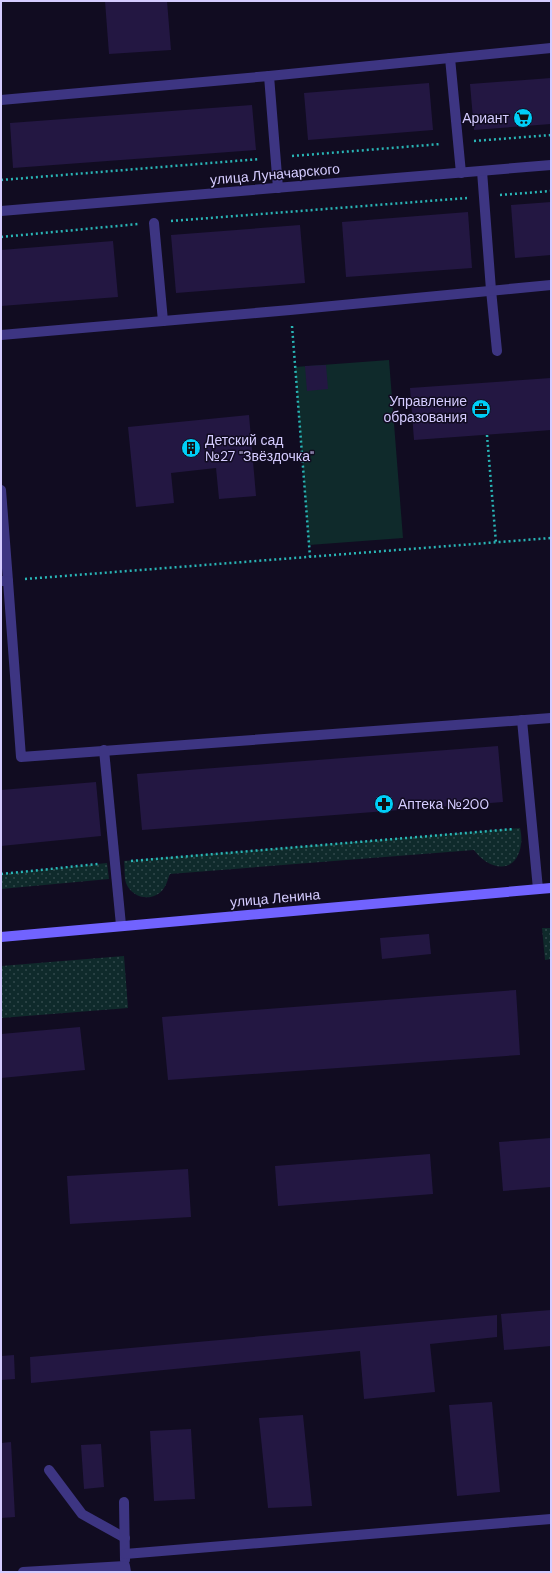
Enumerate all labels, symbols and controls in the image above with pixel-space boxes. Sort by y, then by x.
supermarket icon: Ариант [512,107,534,129]
place label: Ариант [462,109,510,127]
street label: улица Луначарского [209,159,341,189]
place label: Управление образования [384,392,467,426]
office icon: Управление образования [470,398,492,420]
place label: Детский сад №27 "Звёздочка" [205,431,314,465]
building icon: Детский сад №27 "Звёздочка" [180,437,202,459]
pharmacy icon: Аптека №200 [373,793,395,815]
place label: Аптека №200 [398,795,489,813]
street label: улица Ленина [229,885,321,911]

